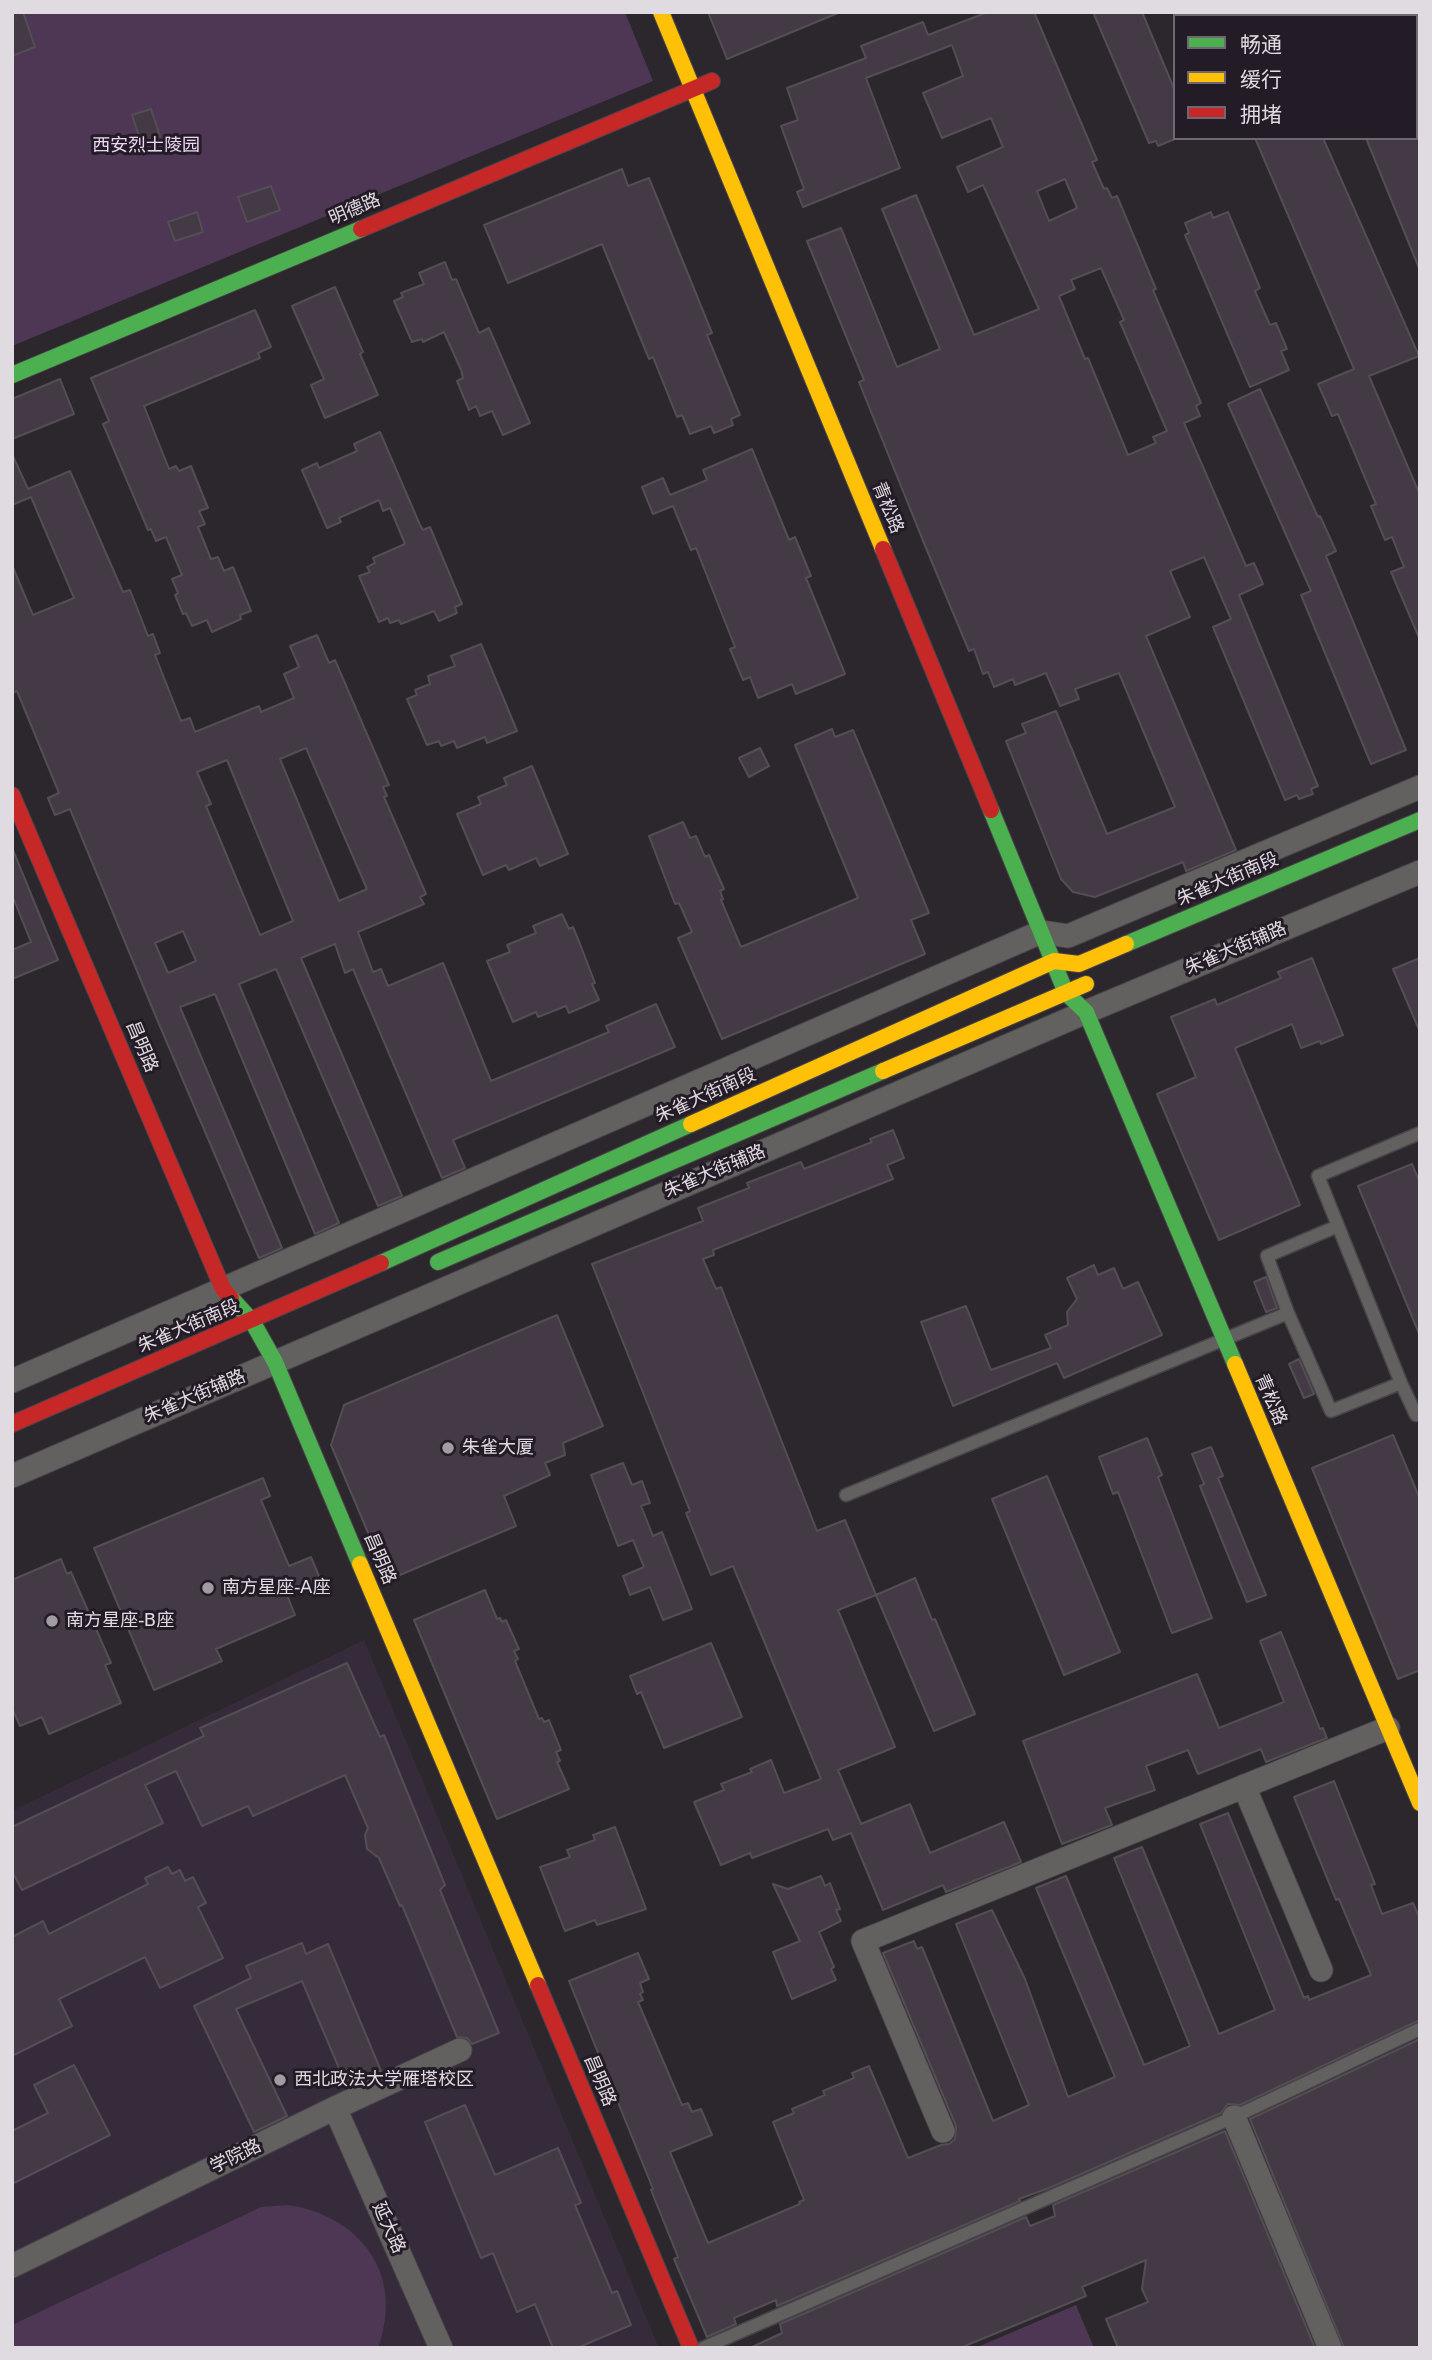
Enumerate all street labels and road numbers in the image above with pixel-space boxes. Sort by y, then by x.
street label: 明德路 [326,190,384,230]
street label: 青松路 [867,479,907,537]
street label: 朱雀大街南段 [1174,849,1282,911]
street label: 朱雀大街辅路 [1182,918,1290,980]
street label: 昌明路 [121,1018,161,1076]
street label: 朱雀大街南段 [652,1064,760,1128]
street label: 朱雀大街辅路 [661,1141,769,1203]
street label: 朱雀大街南段 [135,1296,243,1358]
street label: 朱雀大街辅路 [141,1366,249,1428]
street label: 青松路 [1250,1371,1290,1429]
street label: 昌明路 [359,1530,399,1588]
street label: 昌明路 [579,2052,619,2110]
street label: 学院路 [207,2135,265,2179]
street label: 延大路 [367,2199,409,2257]

